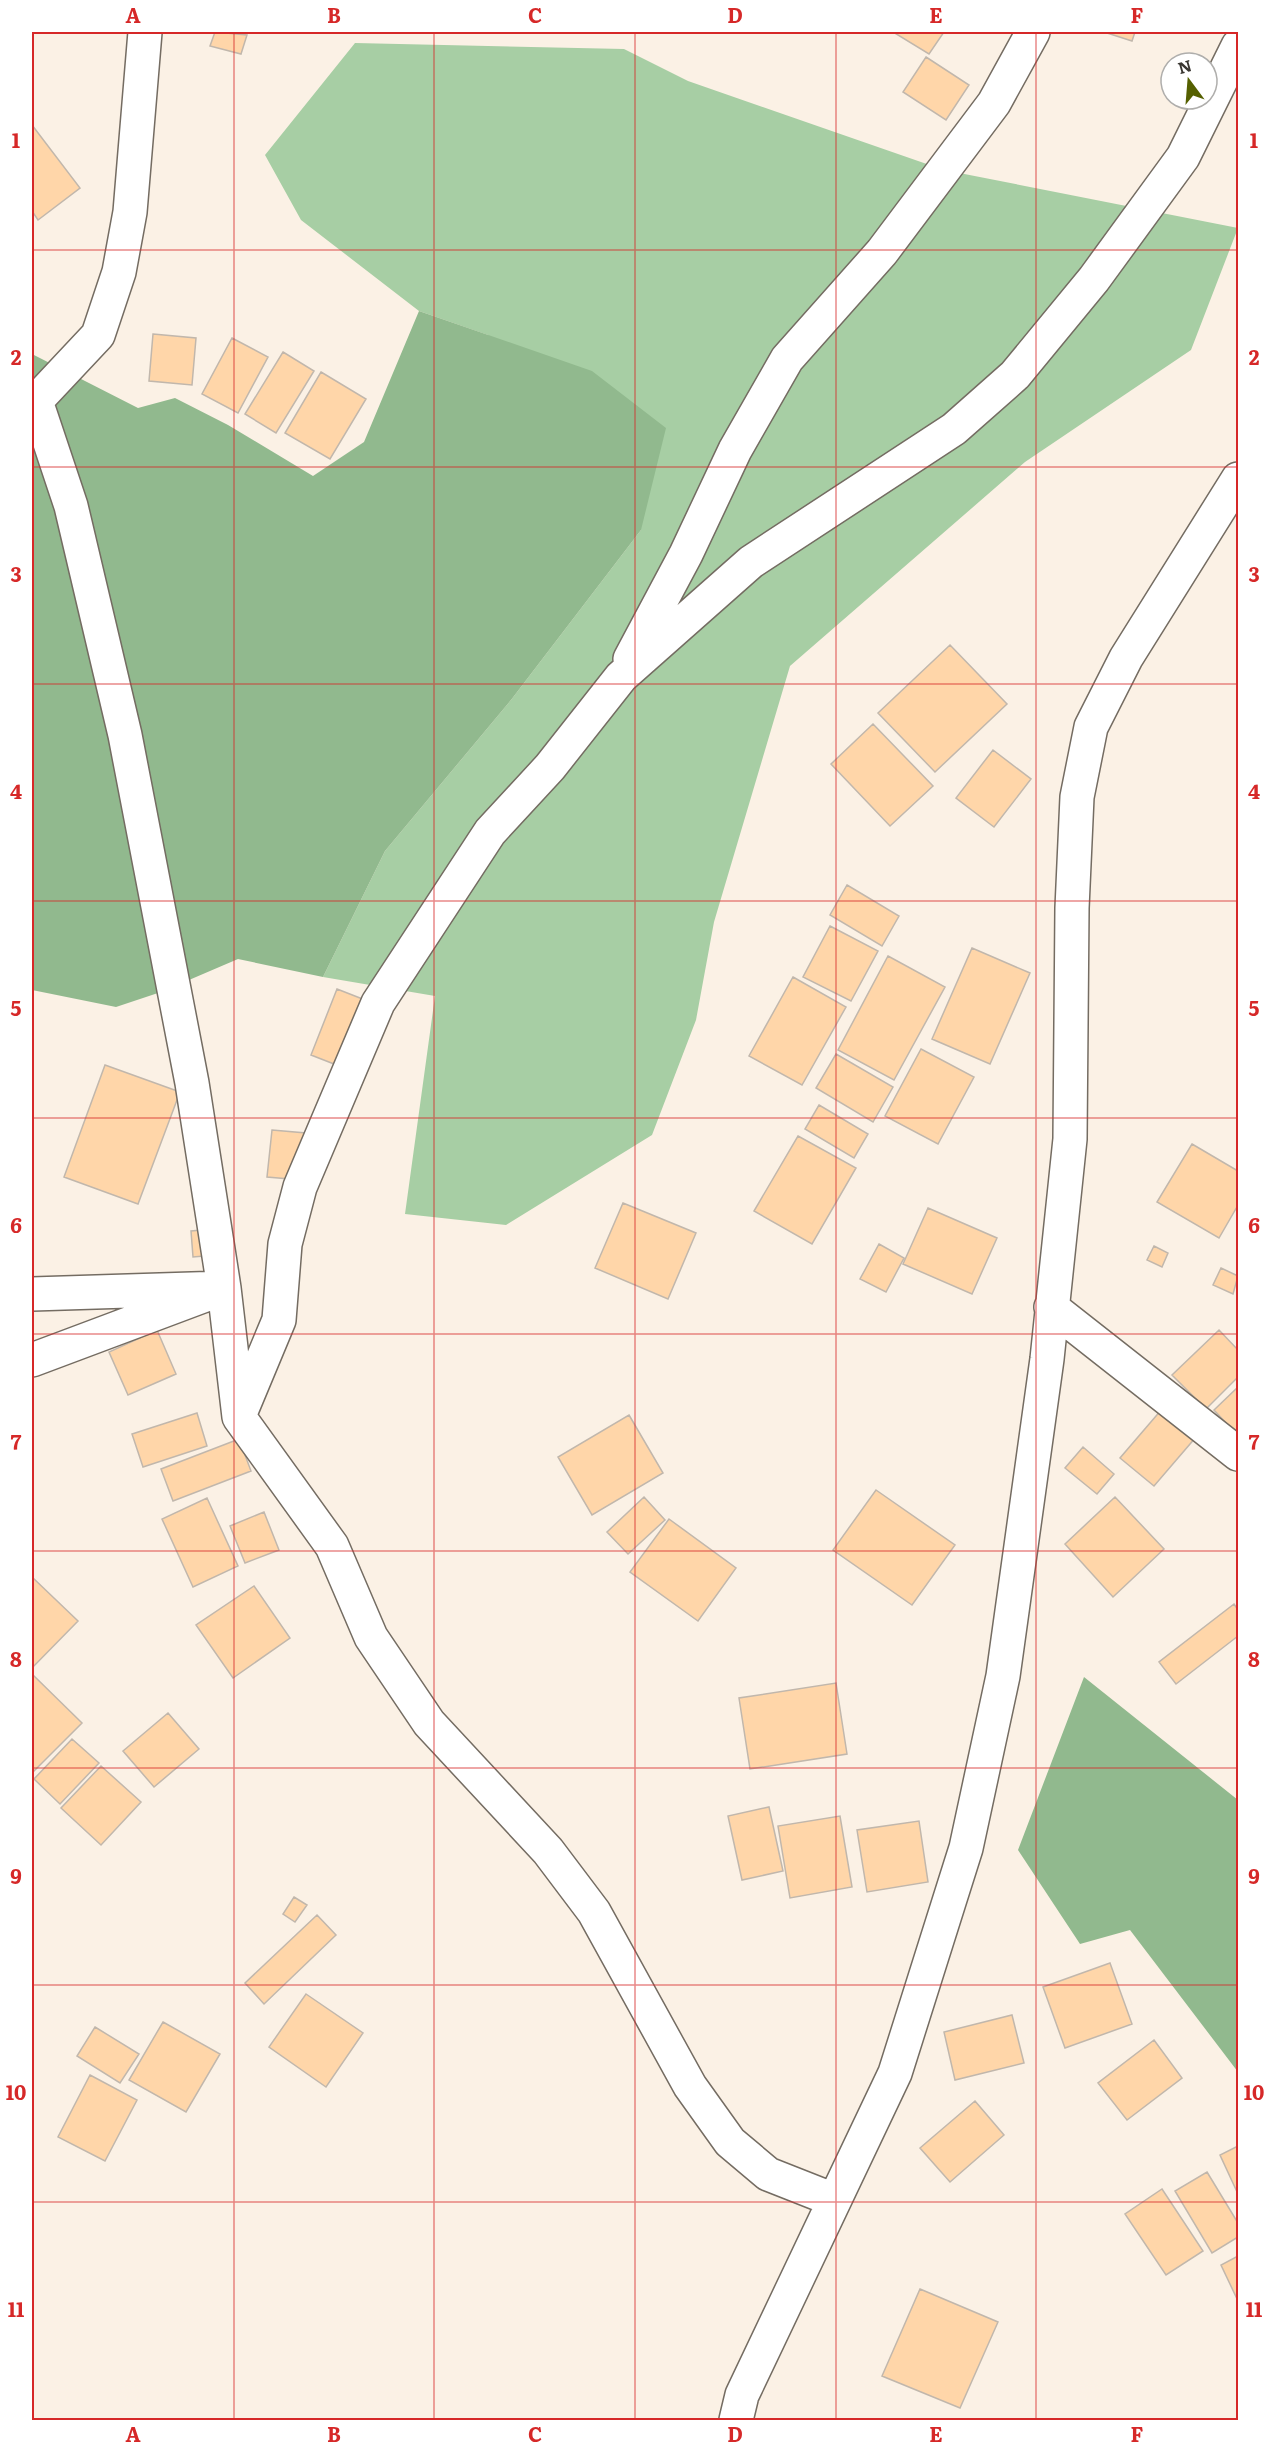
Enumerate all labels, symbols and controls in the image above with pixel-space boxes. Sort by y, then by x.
text: A [125,0,141,29]
text: B [327,0,341,29]
text: C [528,0,542,29]
text: D [727,0,743,29]
text: E [929,0,943,29]
text: F [1131,0,1144,29]
north arrow [1159,51,1219,111]
text: N [1175,52,1194,79]
text: 1 [12,124,20,154]
text: 1 [1250,124,1258,154]
text: 2 [11,341,22,371]
text: 2 [1249,341,1260,371]
text: 3 [10,558,22,588]
text: 3 [1248,558,1260,588]
text: 4 [10,775,22,805]
text: 4 [1248,775,1260,805]
text: 5 [11,992,22,1022]
text: 5 [1249,992,1260,1022]
text: 6 [10,1209,22,1239]
text: 6 [1248,1209,1260,1239]
text: 7 [11,1426,22,1456]
text: 7 [1249,1426,1260,1456]
text: 8 [10,1643,22,1673]
text: 8 [1248,1643,1260,1673]
text: 9 [10,1860,22,1890]
text: 9 [1248,1860,1260,1890]
text: 10 [6,2076,26,2106]
text: 10 [1244,2076,1264,2106]
text: 11 [8,2293,24,2323]
text: 11 [1246,2293,1262,2323]
text: A [125,2418,141,2448]
text: B [327,2418,341,2448]
text: C [528,2418,542,2448]
text: D [727,2418,743,2448]
text: E [929,2418,943,2448]
text: F [1131,2418,1144,2448]

